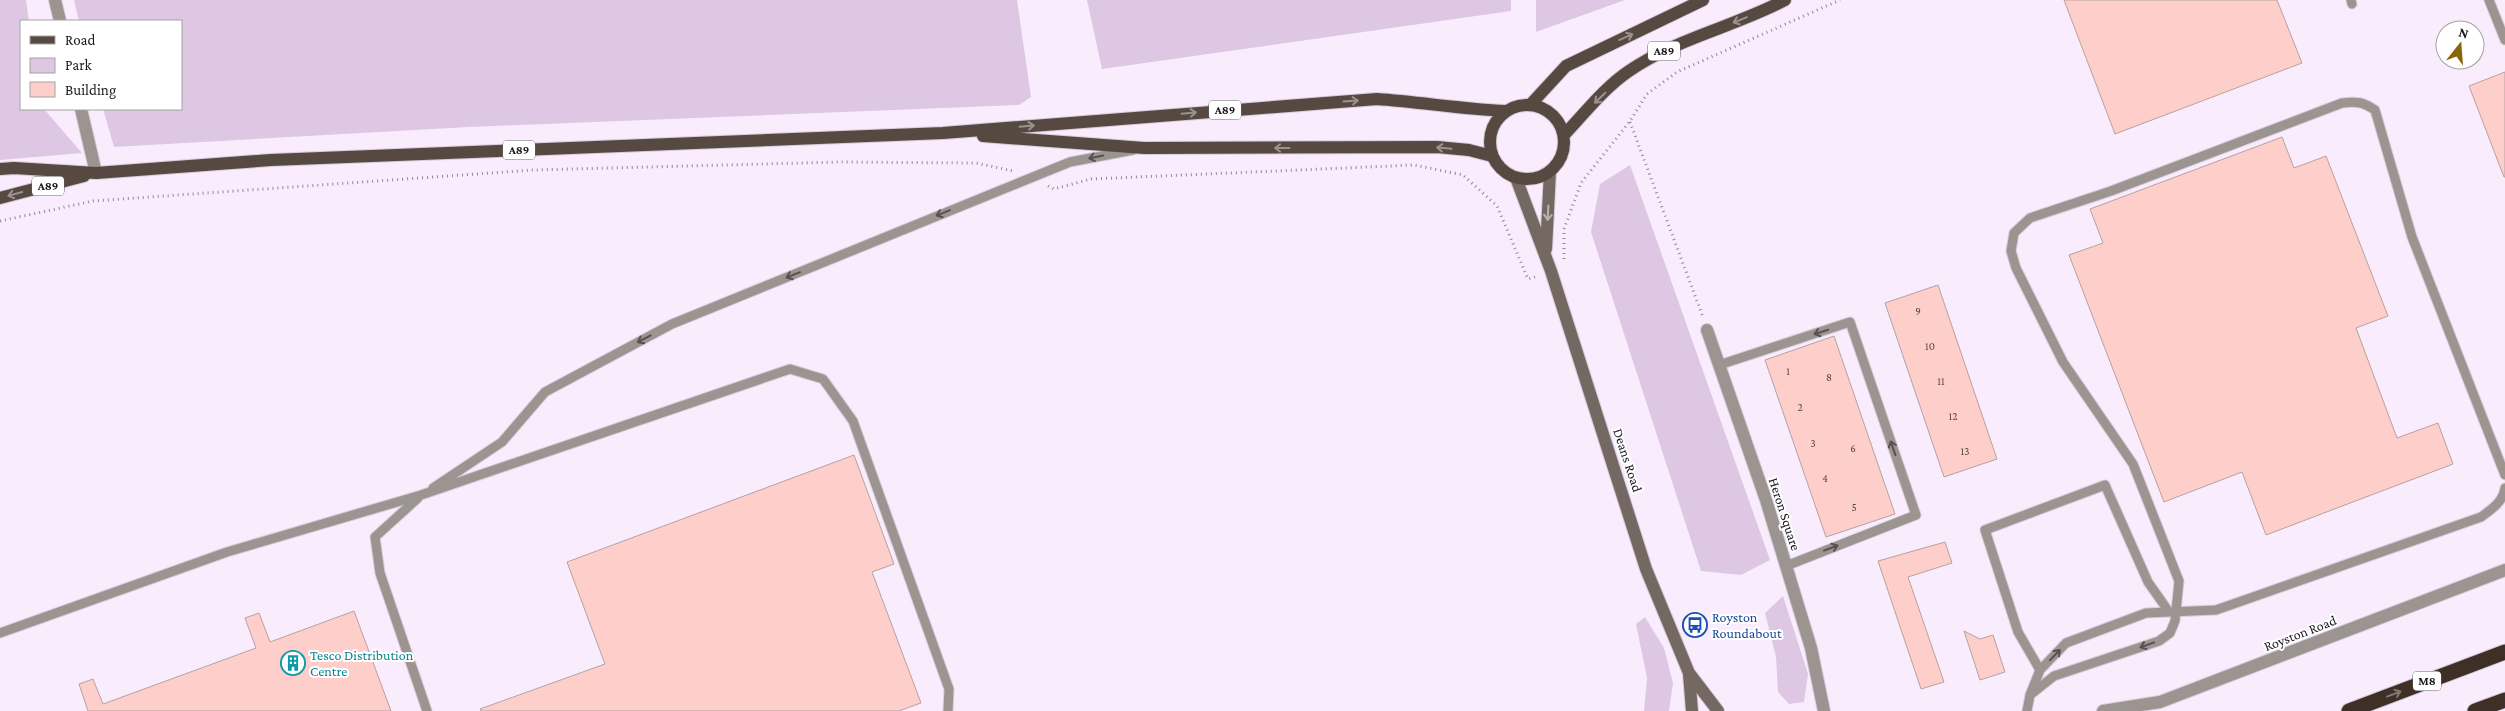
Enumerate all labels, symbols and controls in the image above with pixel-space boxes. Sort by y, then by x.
one-way arrow [1733,16,1749,25]
legend [20,20,182,110]
north arrow [2435,20,2485,70]
text: N [2457,24,2471,42]
one-way arrow [1618,31,1633,41]
text: Road [65,32,96,48]
road number: A89 [1648,41,1680,60]
text: Park [65,57,92,73]
text: Building [65,82,116,99]
one-way arrow [1594,92,1606,104]
one-way arrow [1343,97,1359,106]
road number: A89 [1209,100,1241,120]
one-way arrow [1181,108,1197,118]
one-way arrow [1019,122,1035,131]
road number: A89 [503,140,535,160]
one-way arrow [1274,143,1290,153]
one-way arrow [1436,143,1452,152]
one-way arrow [1088,153,1104,163]
road number: A89 [32,177,64,196]
one-way arrow [7,190,23,200]
one-way arrow [1543,205,1552,221]
one-way arrow [936,209,951,218]
one-way arrow [786,270,801,280]
house number: 9 [1915,305,1921,317]
one-way arrow [1814,327,1830,337]
one-way arrow [637,335,652,344]
house number: 10 [1925,340,1935,352]
house number: 1 [1786,365,1790,377]
house number: 8 [1826,371,1832,383]
house number: 11 [1937,375,1945,387]
house number: 2 [1797,401,1803,413]
house number: 12 [1949,410,1957,422]
street label: Deans Road [1610,426,1646,494]
house number: 3 [1810,437,1816,449]
one-way arrow [1888,441,1897,456]
house number: 6 [1850,442,1856,454]
house number: 13 [1961,445,1969,457]
house number: 4 [1822,472,1828,484]
street label: Heron Square [1766,476,1804,552]
house number: 5 [1851,501,1857,513]
one-way arrow [1823,543,1838,552]
place label: Royston Roundabout [1712,609,1782,641]
bus stop icon: Royston Roundabout [1682,612,1708,638]
street label: Royston Road [2261,612,2339,654]
one-way arrow [2139,641,2155,650]
place label: Tesco Distribution Centre [310,647,414,679]
one-way arrow [2049,648,2061,661]
building icon: Tesco Distribution Centre [280,650,306,676]
road number: M8 [2413,671,2441,690]
one-way arrow [2386,689,2402,698]

